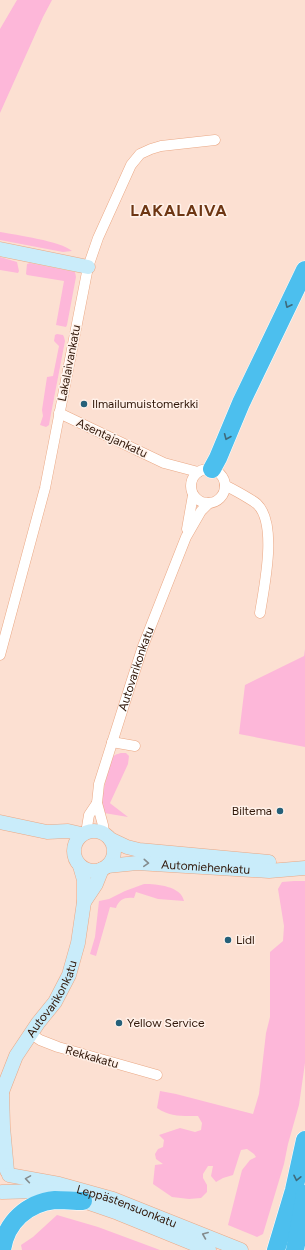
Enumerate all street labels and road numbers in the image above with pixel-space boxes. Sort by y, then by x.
street label: Lakalaivankatu [55,324,83,402]
street label: Asentajankatu [74,415,150,461]
street label: Autovarikonkatu [116,625,157,713]
street label: Automiehenkatu [161,857,251,877]
street label: Autovarikonkatu [24,959,80,1040]
street label: Rekkakatu [64,1043,120,1071]
street label: Leppästensuonkatu [75,1182,179,1231]

